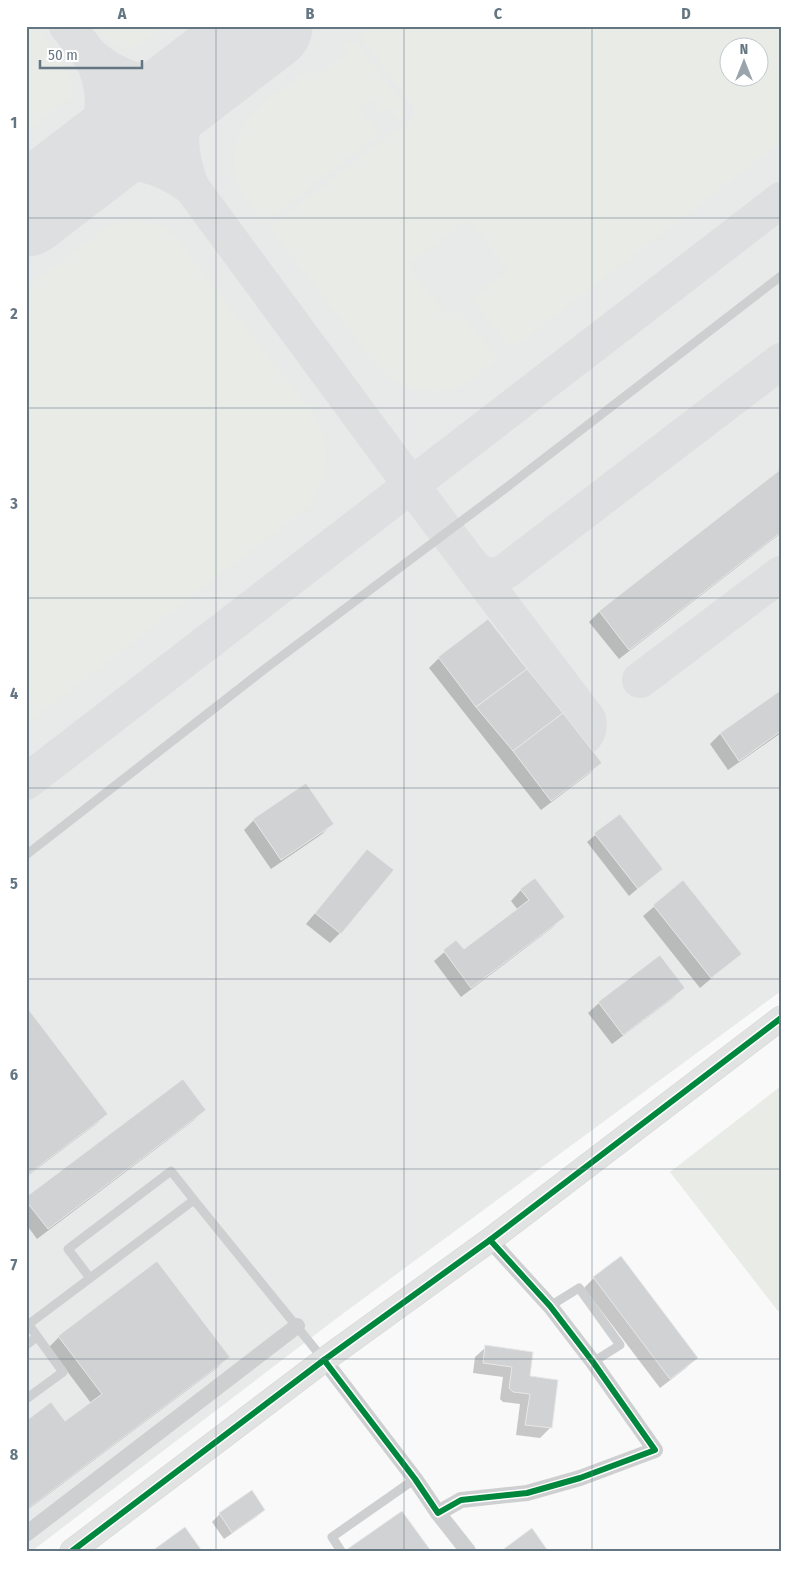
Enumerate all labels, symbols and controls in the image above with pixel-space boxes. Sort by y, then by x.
text: A [117,4,127,23]
text: B [306,4,315,23]
text: C [494,4,503,23]
text: D [681,4,691,23]
scale bar [40,38,142,70]
north arrow [720,38,770,88]
text: N [740,41,748,58]
text: 50 m [48,46,78,64]
text: 1 [11,113,17,132]
text: 2 [9,304,18,323]
text: 3 [9,494,18,513]
text: 4 [10,684,18,703]
text: 5 [10,874,18,893]
text: 6 [10,1065,18,1084]
text: 7 [11,1255,18,1274]
text: 8 [10,1445,19,1464]

